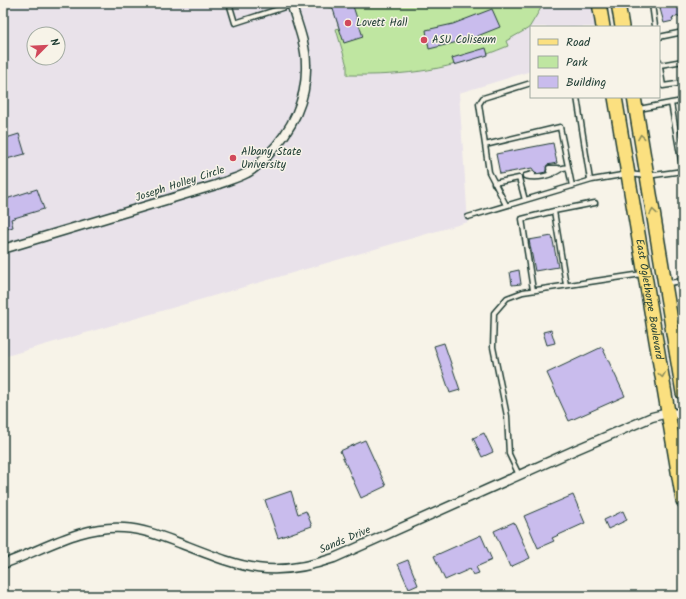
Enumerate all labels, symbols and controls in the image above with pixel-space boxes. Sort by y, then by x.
place label: Lovett Hall [356,14,408,32]
marker: Lovett Hall [343,18,353,28]
north arrow [26,26,66,66]
legend [530,26,660,98]
place label: ASU Coliseum [432,31,496,49]
text: Road [566,33,591,52]
marker: ASU Coliseum [419,35,429,45]
text: N [45,36,64,49]
text: Park [566,53,588,72]
text: Building [566,73,606,92]
one-way arrow [637,134,646,140]
place label: Albany State University [241,143,301,174]
marker: Albany State University [228,153,238,163]
street label: Joseph Holley Circle [133,161,227,207]
one-way arrow [649,209,658,215]
street label: East Oglethorpe Boulevard [630,238,668,361]
one-way arrow [657,372,666,378]
street label: Sands Drive [316,521,374,559]

